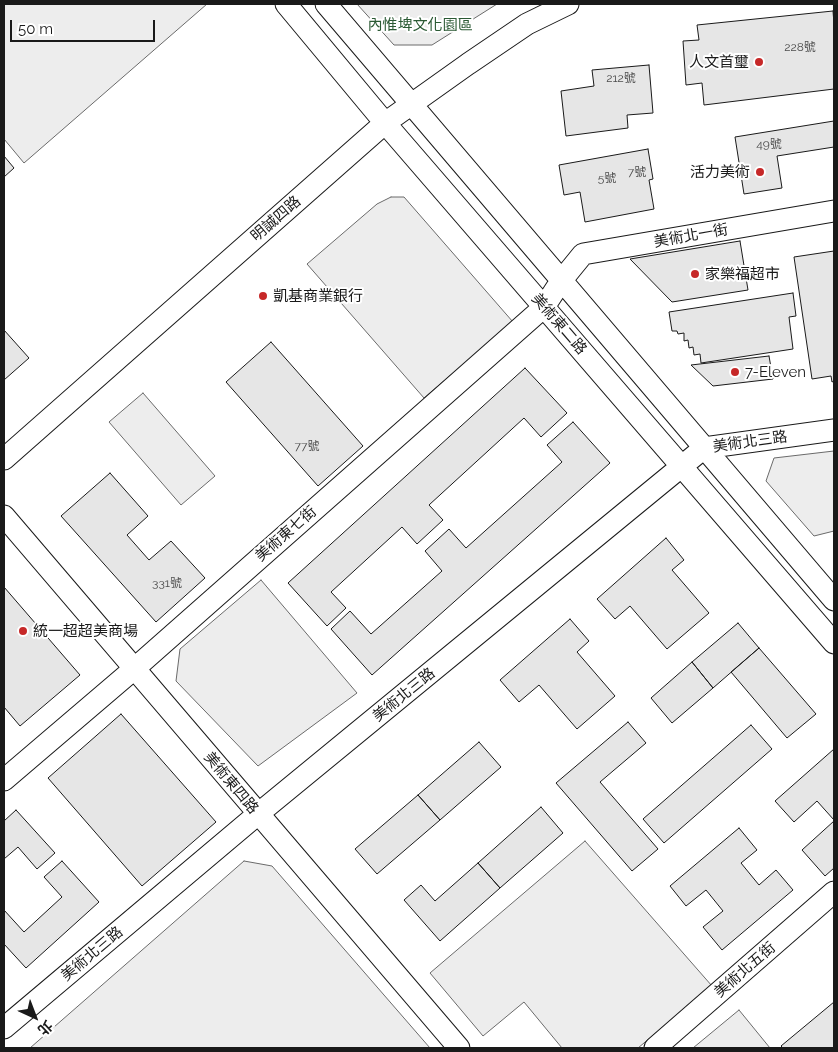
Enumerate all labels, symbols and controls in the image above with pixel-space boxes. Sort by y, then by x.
scale bar [12,10,158,42]
park label: 內惟埤文化園區 [368,16,472,34]
text: 50 m [18,20,53,38]
house number: 228號 [784,40,816,54]
place label: 人文首璽 [689,53,749,71]
marker: 人文首璽 [753,56,765,68]
house number: 212號 [606,71,636,85]
house number: 49號 [756,137,782,151]
place label: 活力美術 [690,163,750,181]
house number: 7號 [628,165,646,179]
marker: 活力美術 [754,166,766,178]
house number: 5號 [598,171,616,185]
street label: 明誠四路 [247,193,305,245]
street label: 美術北一街 [653,221,729,251]
place label: 家樂福超市 [705,265,780,283]
marker: 家樂福超市 [689,268,701,280]
place label: 凱基商業銀行 [273,287,363,305]
marker: 凱基商業銀行 [257,290,269,302]
street label: 美術東二路 [528,290,590,358]
place label: 7-Eleven [745,363,806,381]
marker: 7-Eleven [729,366,741,378]
street label: 美術北三路 [712,428,788,456]
house number: 77號 [295,439,319,453]
street label: 美術東七街 [252,503,320,565]
house number: 331號 [152,576,182,590]
place label: 統一超超美商場 [33,622,138,640]
marker: 統一超超美商場 [17,625,29,637]
street label: 美術北三路 [369,664,439,726]
street label: 美術東四路 [200,748,262,818]
street label: 美術北三路 [57,923,127,985]
street label: 美術北五街 [711,939,779,1001]
north arrow [10,992,60,1042]
text: 北 [35,1017,56,1039]

